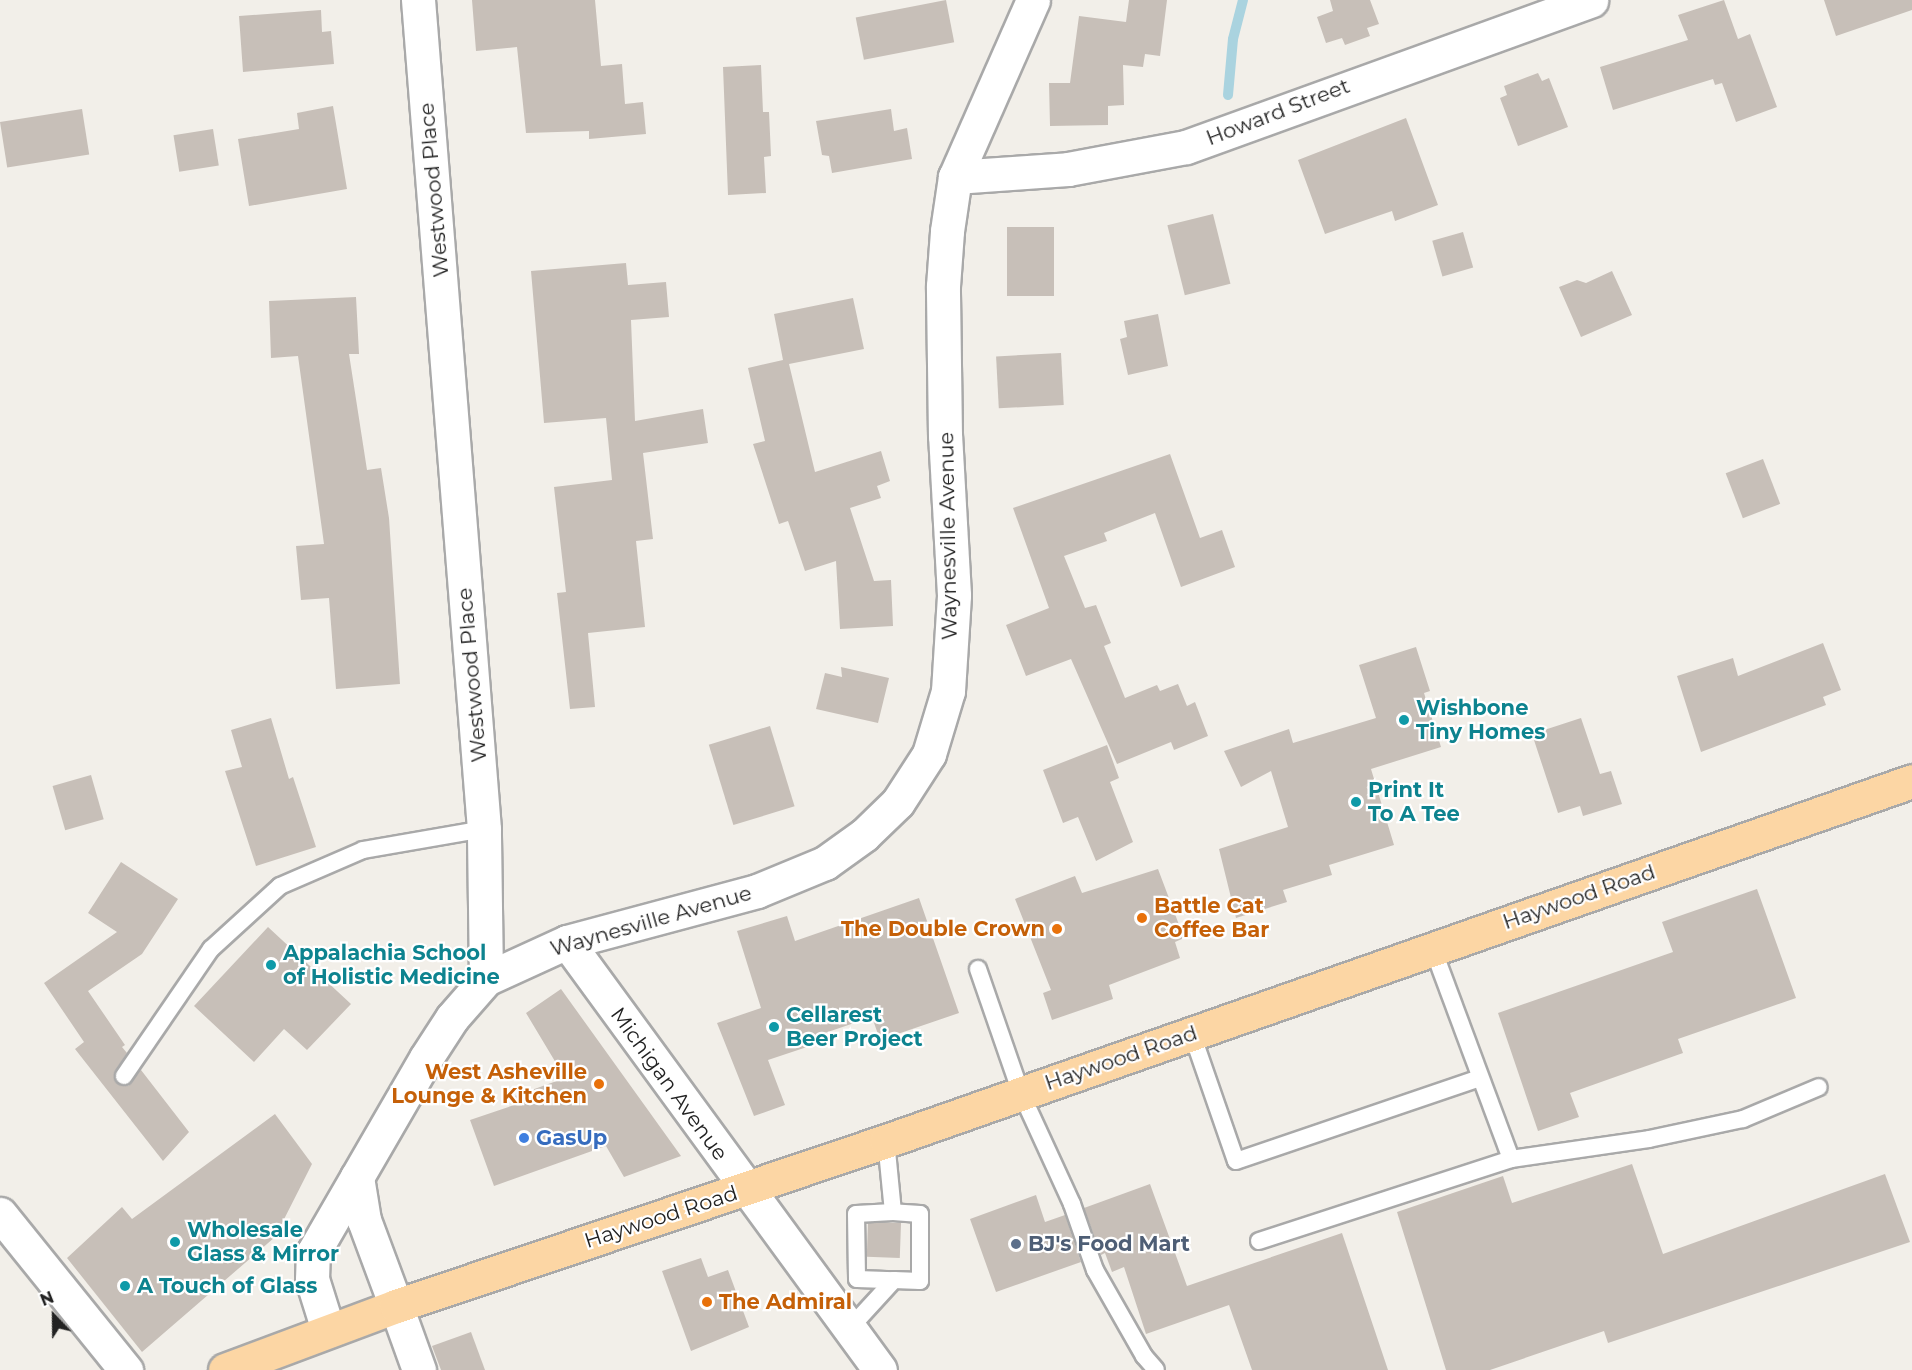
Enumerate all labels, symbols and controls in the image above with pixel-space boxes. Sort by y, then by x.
street label: Howard Street [1203,73,1353,151]
street label: Westwood Place [414,102,454,278]
street label: Waynesville Avenue [934,432,962,640]
street label: Westwood Place [452,587,492,763]
place label: Wishbone Tiny Homes [1416,695,1545,745]
marker: Wishbone Tiny Homes [1397,713,1411,727]
place label: Print It To A Tee [1368,777,1460,827]
marker: Print It To A Tee [1349,795,1363,809]
street label: Haywood Road [1500,859,1658,935]
street label: Waynesville Avenue [547,880,755,962]
place label: Battle Cat Coffee Bar [1154,893,1269,943]
marker: Battle Cat Coffee Bar [1135,911,1149,925]
place label: The Double Crown [841,916,1045,942]
marker: The Double Crown [1050,922,1064,936]
place label: Appalachia School of Holistic Medicine [283,940,500,990]
marker: Appalachia School of Holistic Medicine [264,958,278,972]
place label: Cellarest Beer Project [786,1002,923,1052]
street label: Michigan Avenue [605,1003,733,1165]
marker: Cellarest Beer Project [767,1020,781,1034]
street label: Haywood Road [1042,1020,1200,1096]
place label: West Asheville Lounge & Kitchen [391,1059,587,1109]
marker: West Asheville Lounge & Kitchen [592,1077,606,1091]
place label: GasUp [536,1125,607,1151]
marker: GasUp [517,1131,531,1145]
street label: Haywood Road [581,1180,741,1254]
place label: Wholesale Glass & Mirror [187,1217,339,1267]
place label: BJ's Food Mart [1028,1231,1190,1257]
marker: Wholesale Glass & Mirror [168,1235,182,1249]
marker: BJ's Food Mart [1009,1237,1023,1251]
place label: A Touch of Glass [137,1273,317,1299]
marker: A Touch of Glass [118,1279,132,1293]
north arrow [24,1286,84,1346]
text: N [38,1288,57,1310]
place label: The Admiral [719,1289,852,1315]
marker: The Admiral [700,1295,714,1309]

